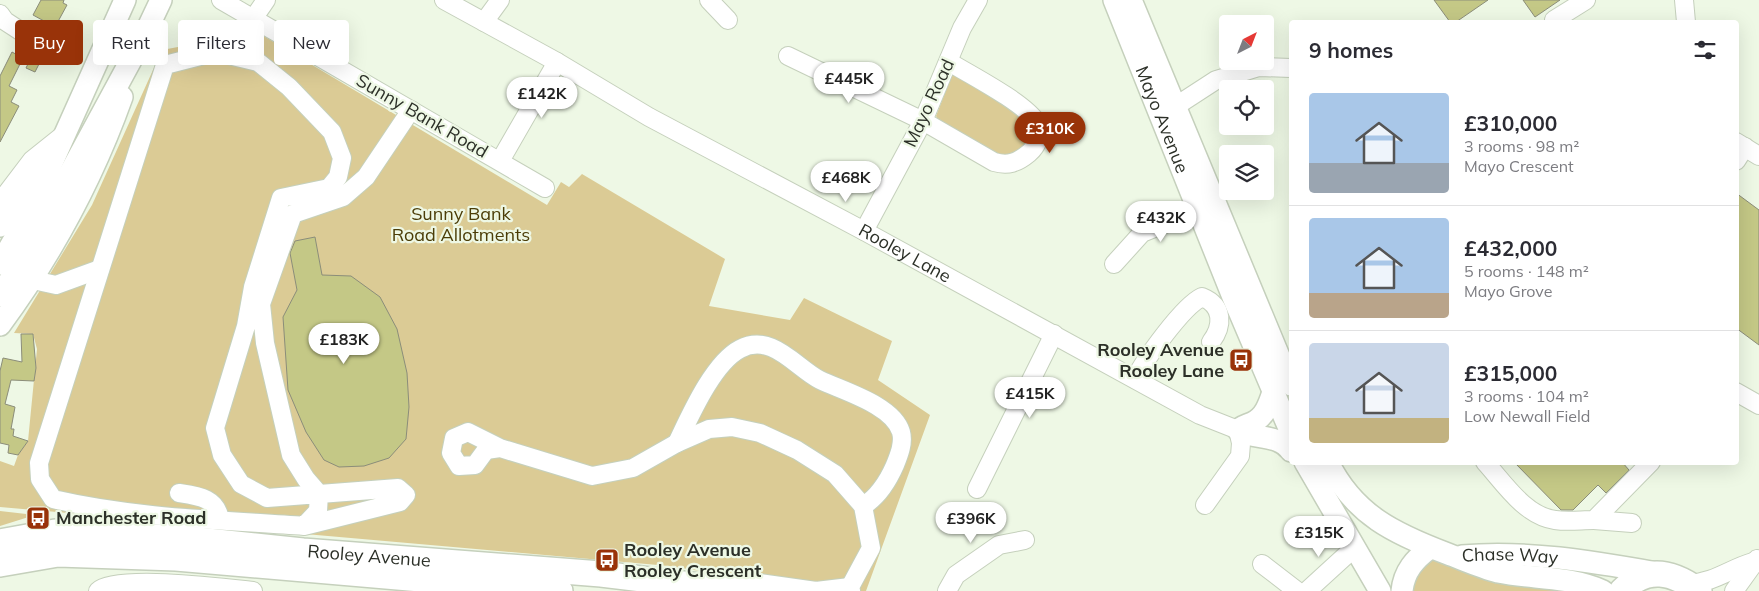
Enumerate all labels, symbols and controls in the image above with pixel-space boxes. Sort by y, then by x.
north arrow [1219,15,1274,70]
map controls [1219,15,1274,200]
chip: Buy [15,20,83,65]
chip: Rent [93,20,168,65]
chip: Filters [178,20,264,65]
chip: New [274,20,349,65]
icon: filters [1691,36,1719,64]
text: 9 homes [1309,37,1393,63]
street label: Mayo Road [898,55,959,151]
pin: £445K [814,62,884,104]
street label: Mayo Avenue [1131,63,1194,176]
street label: Sunny Bank Road [352,68,492,163]
text: £445K [824,68,874,88]
pin: £142K [507,76,577,119]
button: locate [1219,80,1274,135]
text: £142K [517,83,567,103]
text: £310,000 [1464,110,1557,136]
pin: £310K [1015,112,1085,154]
icon: home [1349,113,1409,173]
text: £310K [1025,118,1075,138]
text: 3 rooms · 98 m² [1464,136,1579,156]
button: layers [1219,145,1274,200]
text: Mayo Crescent [1464,156,1574,176]
pin: £468K [811,160,881,203]
text: £468K [821,167,871,187]
pin: £432K [1126,200,1196,243]
park label: Sunny Bank Road Allotments [392,202,530,246]
text: £432K [1136,207,1186,227]
street label: Rooley Lane [855,218,955,288]
text: £432,000 [1464,235,1557,261]
icon: home [1349,238,1409,298]
text: 5 rooms · 148 m² [1464,261,1589,281]
text: Mayo Grove [1464,281,1552,301]
pin: £183K [309,322,379,365]
text: £183K [319,329,369,349]
place label: Rooley Avenue Rooley Lane [1097,338,1224,382]
bus stop icon: Rooley Avenue Rooley Lane [1228,347,1254,373]
text: £315,000 [1464,360,1557,386]
icon: home [1349,363,1409,423]
pin: £415K [995,376,1065,419]
text: £415K [1005,383,1055,403]
text: 3 rooms · 104 m² [1464,386,1589,406]
text: Low Newall Field [1464,406,1590,426]
pin: £396K [936,502,1006,544]
bus stop icon: Manchester Road [25,505,51,531]
place label: Manchester Road [56,506,206,529]
text: £396K [946,508,996,528]
pin: £315K [1284,516,1354,558]
text: £315K [1294,522,1344,542]
place label: Rooley Avenue Rooley Crescent [624,538,762,582]
street label: Rooley Avenue [307,539,432,572]
street label: Chase Way [1461,542,1560,569]
bus stop icon: Rooley Avenue Rooley Crescent [594,547,620,573]

